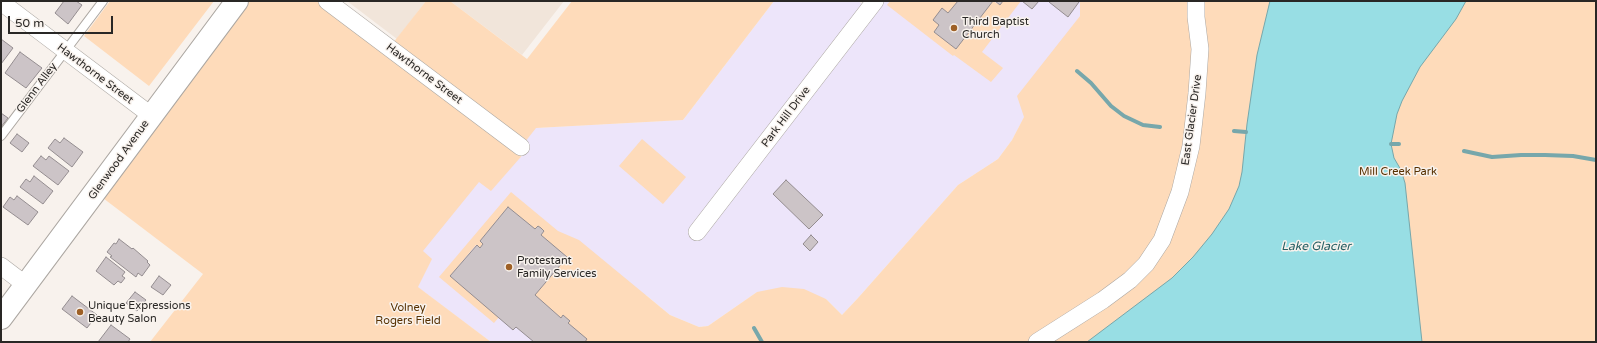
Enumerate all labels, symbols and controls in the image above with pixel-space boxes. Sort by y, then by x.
scale bar [10,8,115,34]
place label: Third Baptist Church [962,15,1029,41]
text: 50 m [15,16,44,30]
marker: Third Baptist Church [949,23,959,33]
street label: Hawthorne Street [54,41,136,107]
street label: Hawthorne Street [383,41,465,107]
street label: Glenn Alley [14,60,60,116]
street label: East Glacier Drive [1179,74,1205,166]
street label: Park Hill Drive [759,84,813,150]
street label: Glenwood Avenue [86,118,152,202]
park label: Mill Creek Park [1359,165,1437,179]
water label: Lake Glacier [1281,240,1351,254]
place label: Protestant Family Services [517,254,596,280]
marker: Protestant Family Services [504,262,514,272]
place label: Unique Expressions Beauty Salon [88,299,190,325]
park label: Volney Rogers Field [375,301,441,327]
marker: Unique Expressions Beauty Salon [75,307,85,317]

